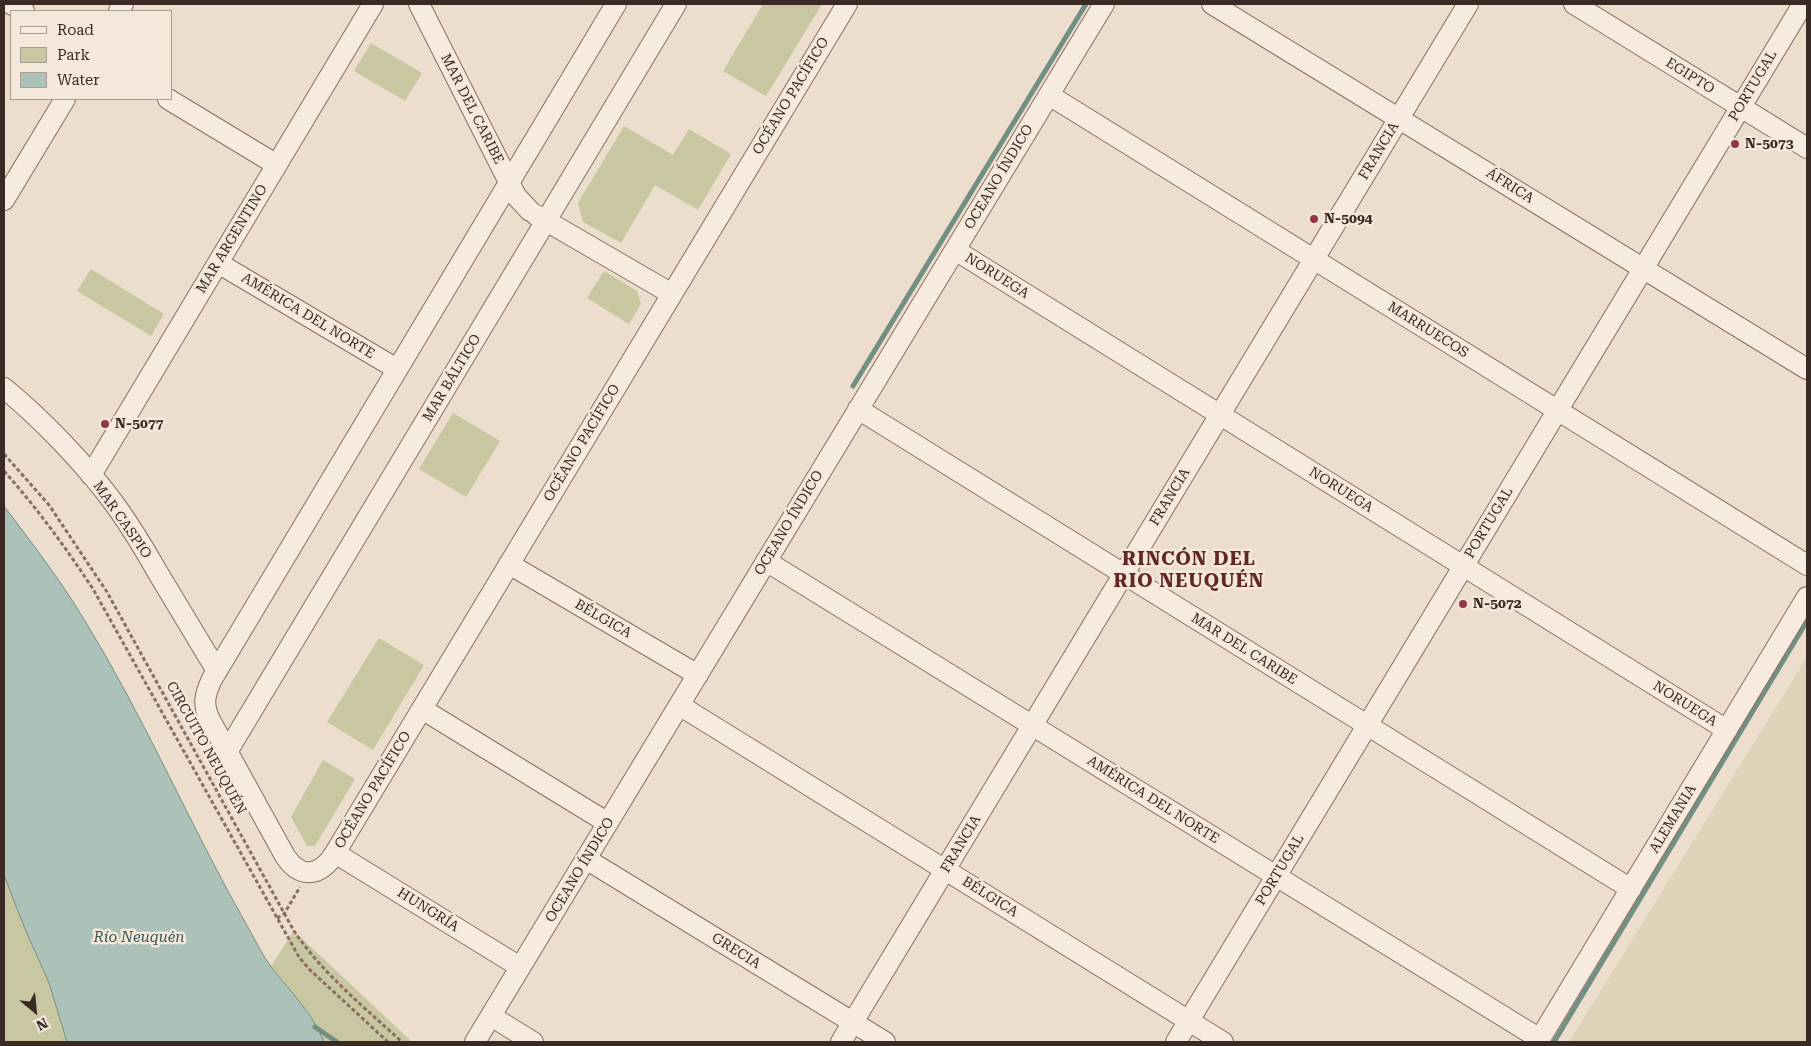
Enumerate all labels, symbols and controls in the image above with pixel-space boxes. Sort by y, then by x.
legend [10,10,172,100]
text: Road [57,21,94,39]
street label: OCÉANO PACÍFICO [749,34,833,158]
text: Park [57,46,90,64]
street label: PORTUGAL [1725,47,1781,125]
street label: MAR DEL CARIBE [437,51,507,167]
street label: EGIPTO [1663,54,1717,98]
text: Water [57,71,99,89]
street label: FRANCIA [1355,119,1403,183]
street label: OCEANO ÍNDICO [961,121,1037,233]
place label: N-5073 [1745,136,1794,152]
marker: N-5073 [1729,138,1741,150]
street label: ÁFRICA [1483,165,1537,207]
street label: MAR ARGENTINO [193,182,271,296]
place label: N-5094 [1324,211,1373,227]
marker: N-5094 [1308,213,1320,225]
street label: NORUEGA [962,250,1032,302]
street label: AMÉRICA DEL NORTE [238,270,378,362]
street label: MARRUECOS [1384,298,1472,362]
street label: MAR BÁLTICO [419,331,485,425]
street label: OCÉANO PACÍFICO [540,381,624,505]
place label: N-5077 [115,416,164,432]
marker: N-5077 [99,418,111,430]
street label: NORUEGA [1306,464,1376,516]
street label: FRANCIA [1146,465,1194,529]
street label: OCEANO ÍNDICO [751,467,827,579]
street label: MAR CASPIO [89,478,155,562]
street label: PORTUGAL [1461,484,1517,562]
district label: RINCÓN DEL RIO NEUQUÉN [1112,548,1266,592]
street label: BÉLGICA [572,596,634,642]
place label: N-5072 [1473,596,1522,612]
marker: N-5072 [1457,598,1469,610]
street label: MAR DEL CARIBE [1188,610,1300,688]
street label: NORUEGA [1650,678,1720,730]
street label: CIRCUITO NEUQUÉN [162,679,250,817]
street label: OCÉANO PACÍFICO [331,728,415,852]
street label: AMÉRICA DEL NORTE [1084,752,1222,848]
street label: ALEMANIA [1646,782,1700,856]
street label: FRANCIA [937,812,985,876]
street label: OCEANO ÍNDICO [542,814,618,926]
street label: PORTUGAL [1252,831,1308,909]
street label: BÉLGICA [959,873,1021,921]
street label: HUNGRÍA [394,884,462,936]
water label: Río Neuquén [94,929,184,947]
street label: GRECIA [708,929,764,973]
north arrow [10,986,60,1036]
text: N [34,1015,51,1034]

